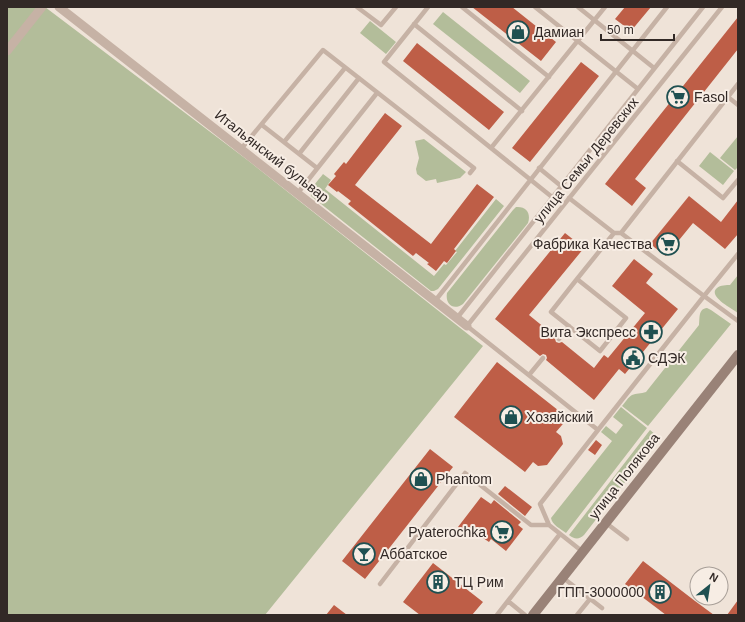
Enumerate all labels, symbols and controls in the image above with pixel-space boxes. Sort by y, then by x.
scale bar [601,16,674,42]
shop icon: Дамиан [505,19,531,45]
text: 50 m [607,23,634,37]
place label: Дамиан [534,24,584,40]
supermarket icon: Fasol [665,84,691,110]
place label: Fasol [694,89,728,105]
street label: улица Семьи Деревских [530,94,642,226]
street label: Итальянский бульвар [212,107,332,206]
supermarket icon: Фабрика Качества [655,231,681,257]
place label: Фабрика Качества [533,236,652,252]
pharmacy icon: Вита Экспресс [638,319,664,345]
place label: Вита Экспресс [540,324,636,340]
public building icon: СДЭК [620,345,646,371]
place label: СДЭК [648,350,686,366]
shop icon: Хозяйский [498,404,524,430]
place label: Хозяйский [526,409,593,425]
street label: улица Полякова [585,430,663,522]
shop icon: Phantom [408,466,434,492]
place label: Phantom [436,471,492,487]
supermarket icon: Pyaterochka [489,519,515,545]
place label: Pyaterochka [408,524,486,540]
bar icon: Аббатское [351,541,377,567]
place label: Аббатское [380,546,448,562]
north arrow [689,566,729,606]
building icon: ТЦ Рим [425,569,451,595]
text: N [708,570,720,585]
place label: ТЦ Рим [454,574,504,590]
building icon: ГПП-3000000 [647,579,673,605]
place label: ГПП-3000000 [557,584,644,600]

